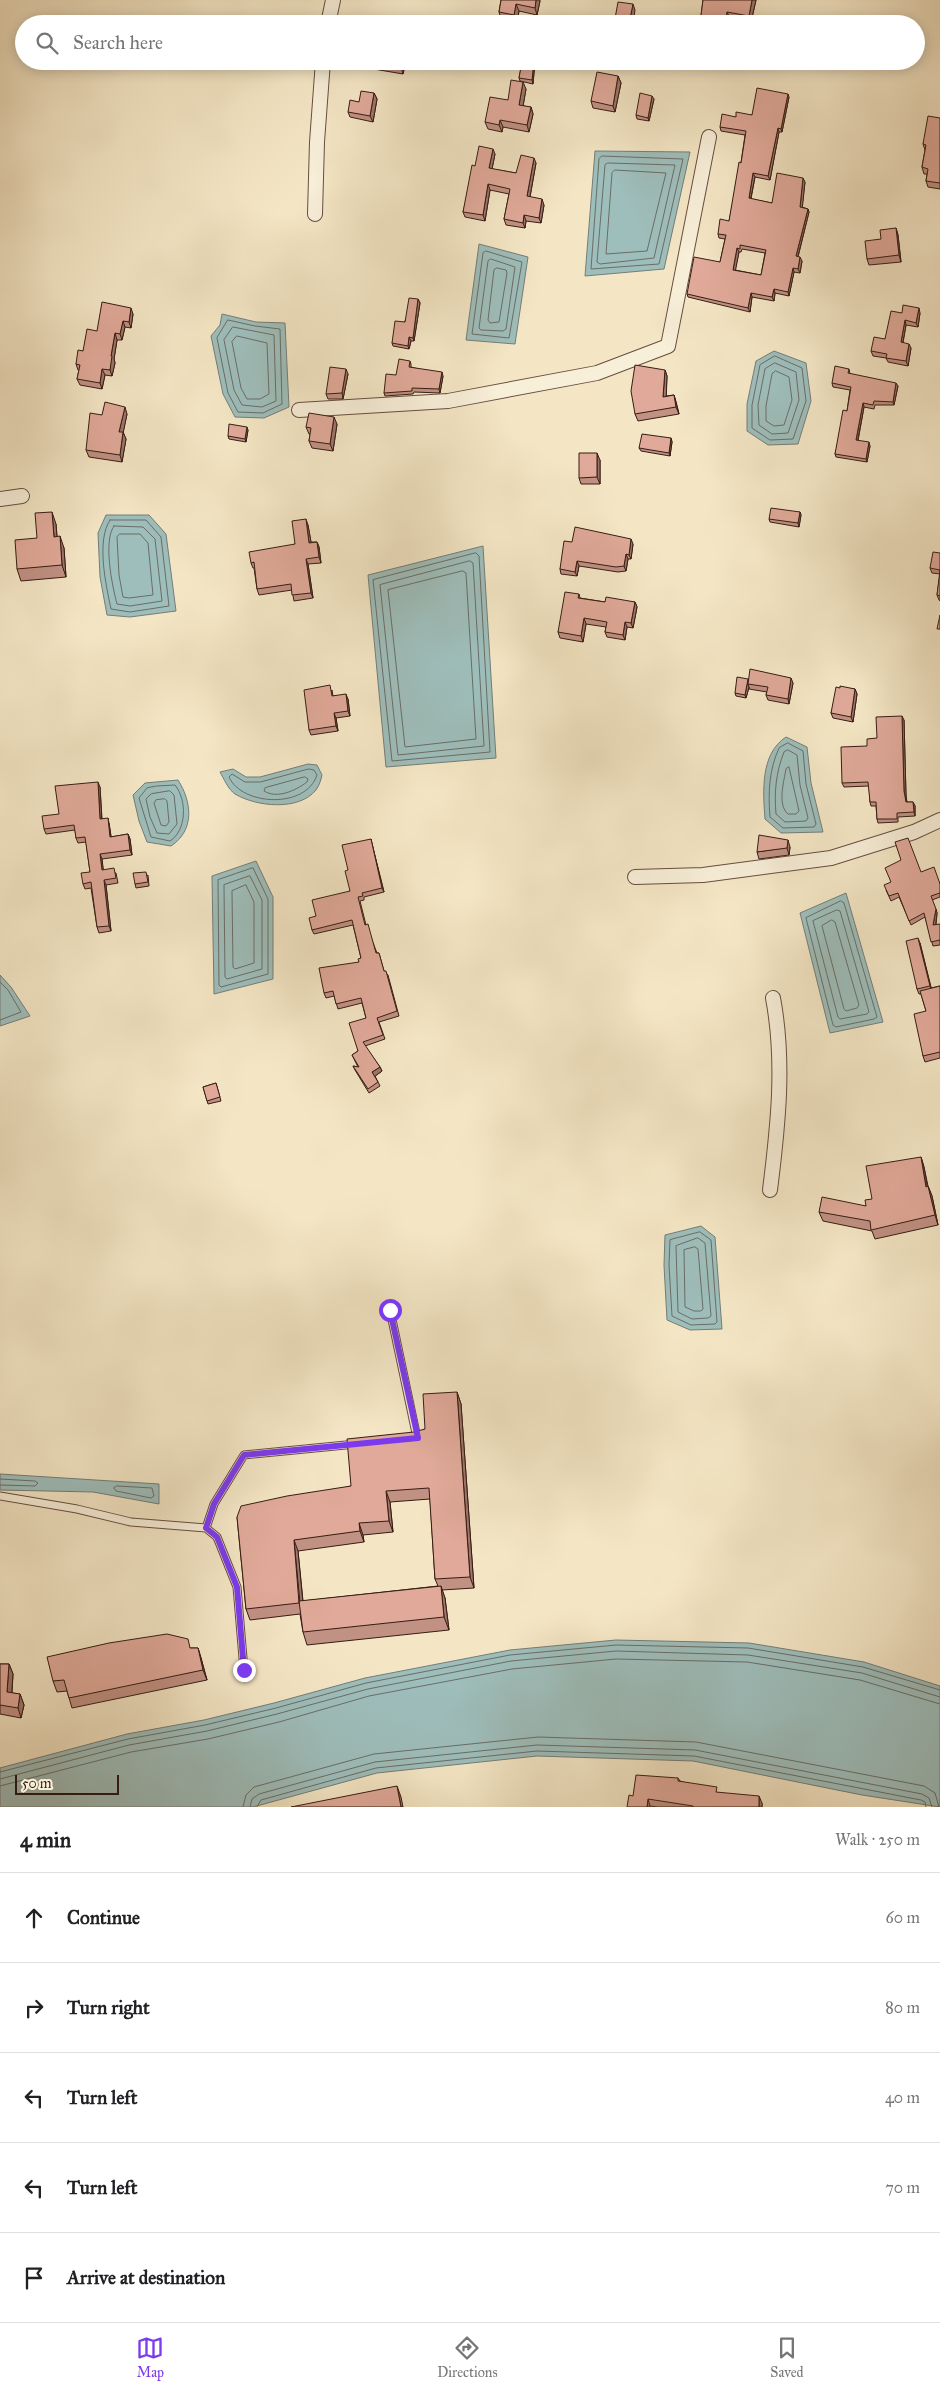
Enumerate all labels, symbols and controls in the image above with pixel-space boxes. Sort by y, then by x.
search box [15,15,925,70]
icon: search [33,29,61,57]
text: Search here [73,31,163,54]
route start [379,1299,402,1322]
route end [233,1659,256,1682]
scale bar [15,1772,119,1795]
text: 50 m [22,1775,51,1792]
text: 4 min [20,1827,71,1853]
text: Walk · 250 m [835,1830,920,1849]
icon: ahead [20,1904,48,1932]
text: Continue [67,1906,140,1929]
text: 60 m [886,1908,920,1927]
icon: right [20,1994,48,2022]
text: Turn right [67,1996,150,2019]
text: 80 m [885,1998,920,2017]
icon: left [20,2084,48,2112]
text: Turn left [67,2086,137,2109]
text: 40 m [885,2088,920,2107]
icon: left [20,2174,48,2202]
text: Turn left [67,2176,137,2199]
text: 70 m [885,2178,920,2197]
icon: arrive [20,2264,48,2292]
text: Arrive at destination [67,2266,225,2289]
tab: Map [136,2334,164,2381]
tab: Directions [437,2334,498,2381]
tab: Saved [770,2334,804,2381]

